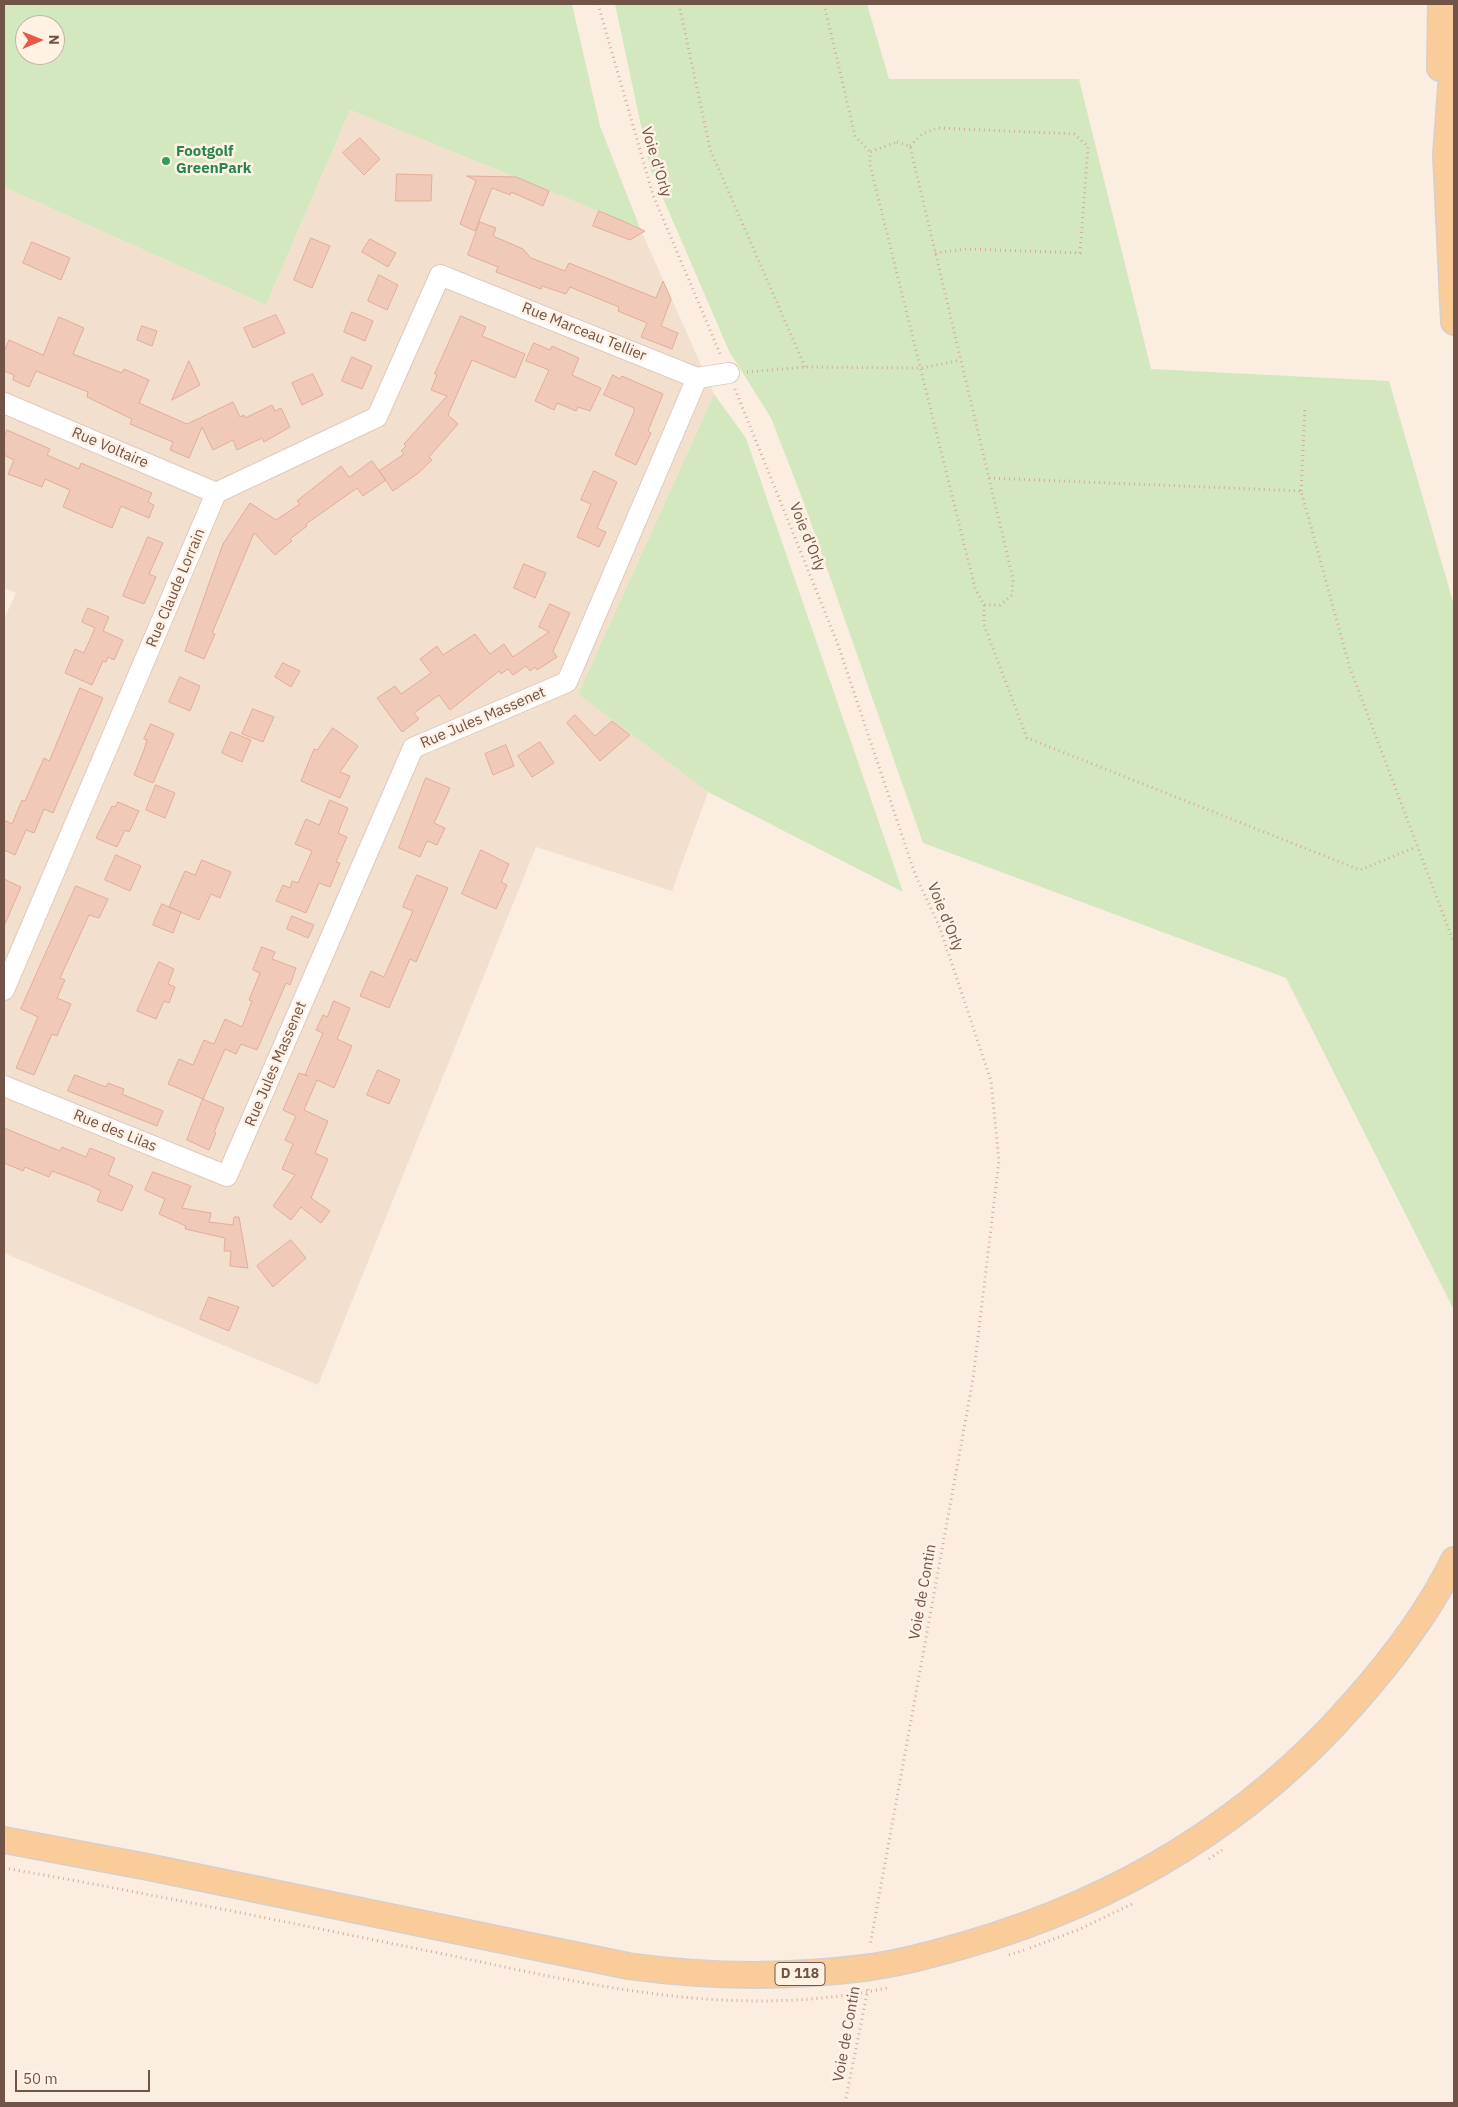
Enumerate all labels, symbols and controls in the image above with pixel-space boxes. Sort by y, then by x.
north arrow [15,15,65,65]
text: N [45,35,63,45]
street label: Voie d'Orly [637,125,675,199]
place label: Footgolf GreenPark [176,143,251,178]
marker: Footgolf GreenPark [160,155,172,167]
street label: Rue Marceau Tellier [519,299,649,365]
street label: Rue Voltaire [69,424,151,472]
street label: Voie d'Orly [785,500,829,574]
street label: Rue Claude Lorrain [143,526,209,650]
street label: Rue Jules Massenet [418,683,548,753]
street label: Voie d'Orly [923,880,967,954]
street label: Rue Jules Massenet [241,999,311,1129]
street label: Rue des Lilas [71,1106,159,1156]
street label: Voie de Contin [906,1543,940,1641]
road number: D 118 [775,1962,825,1986]
street label: Voie de Contin [830,1985,864,2083]
scale bar [18,2060,152,2092]
text: 50 m [23,2069,58,2088]

